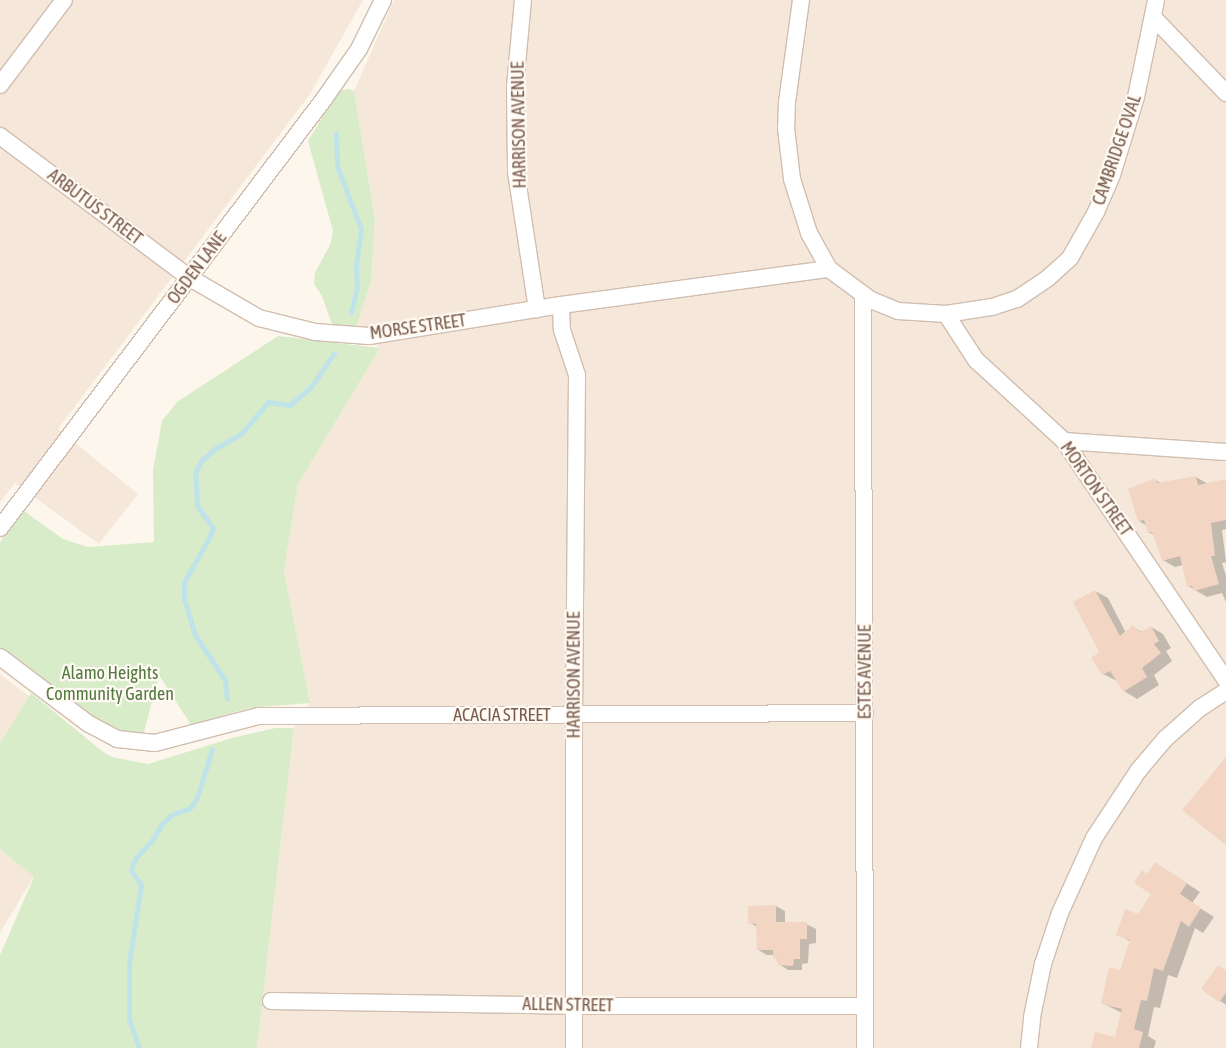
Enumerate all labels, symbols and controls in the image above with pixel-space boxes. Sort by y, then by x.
street label: HARRISON AVENUE [507,61,531,189]
street label: CAMBRIDGE OVAL [1088,92,1146,208]
street label: ARBUTUS STREET [43,164,147,250]
street label: OGDEN LANE [163,228,231,308]
street label: MORSE STREET [368,310,468,344]
street label: MORTON STREET [1055,438,1137,540]
street label: HARRISON AVENUE [563,612,585,738]
street label: ESTES AVENUE [854,625,876,719]
park label: Alamo Heights Community Garden [46,663,174,706]
street label: ACACIA STREET [453,704,551,726]
street label: ALLEN STREET [522,993,614,1017]

